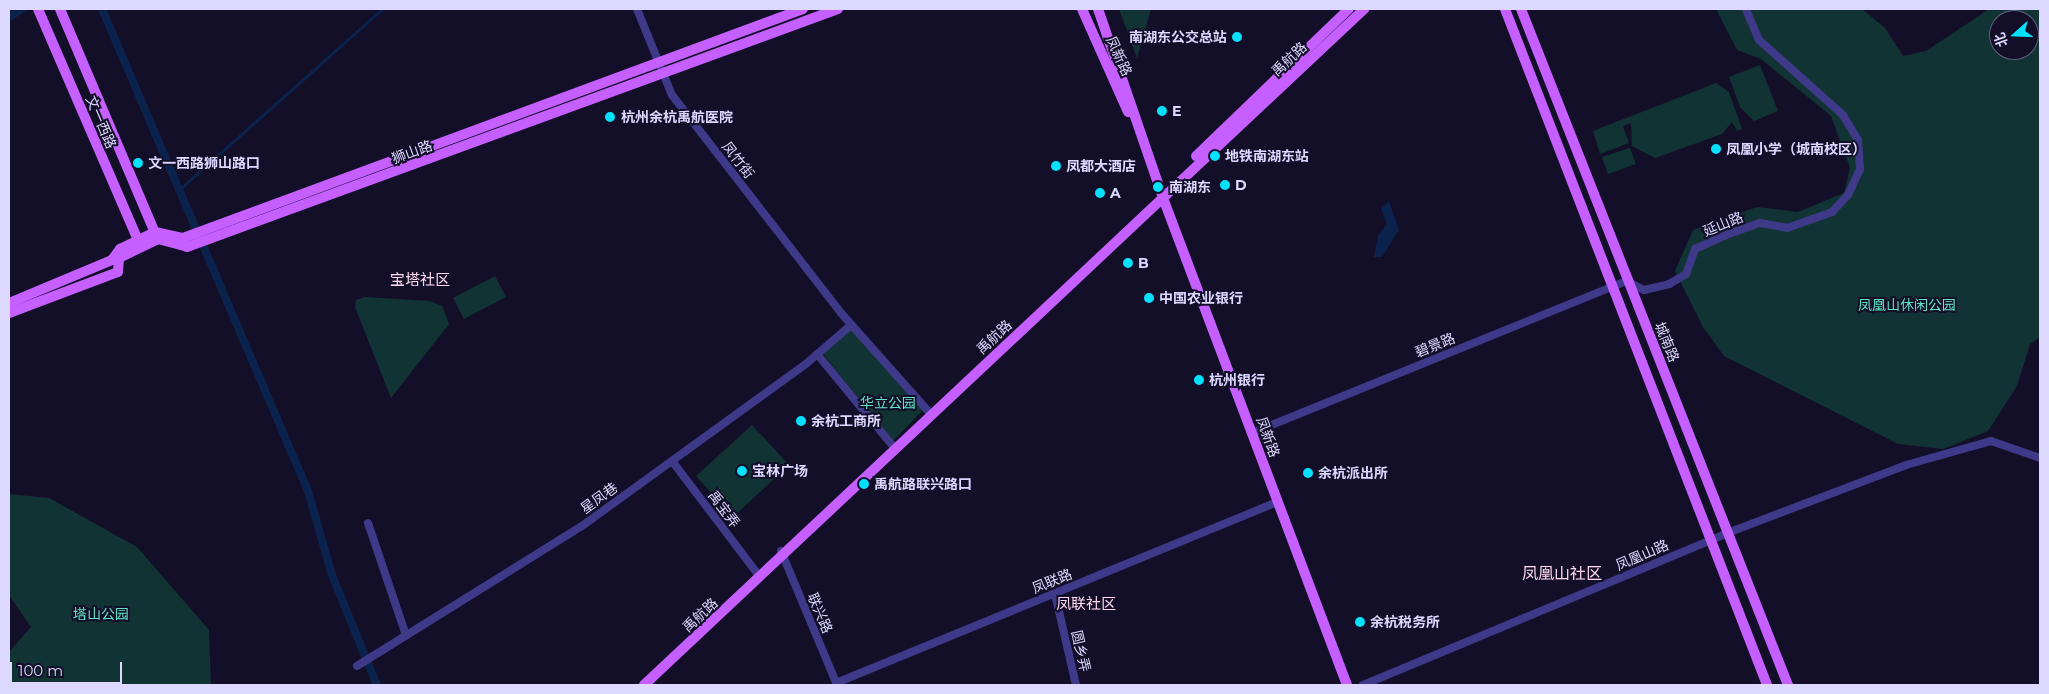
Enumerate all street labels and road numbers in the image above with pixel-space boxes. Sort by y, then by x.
street label: 凤新路 [1103,33,1135,79]
street label: 禹航路 [1268,39,1310,79]
street label: 文一西路 [82,93,120,151]
street label: 狮山路 [389,137,435,167]
street label: 凤竹街 [718,138,758,182]
street label: 延山路 [1700,208,1746,240]
street label: 禹航路 [973,317,1015,357]
street label: 城南路 [1651,319,1683,365]
street label: 碧景路 [1412,329,1458,361]
street label: 凤新路 [1253,414,1283,460]
street label: 星凤巷 [577,479,621,517]
street label: 禹宝弄 [705,487,743,531]
street label: 凤凰山路 [1613,536,1671,574]
street label: 凤联路 [1029,565,1075,597]
street label: 联兴路 [804,590,836,636]
street label: 禹航路 [679,595,721,635]
street label: 圆乡弄 [1068,629,1094,673]

